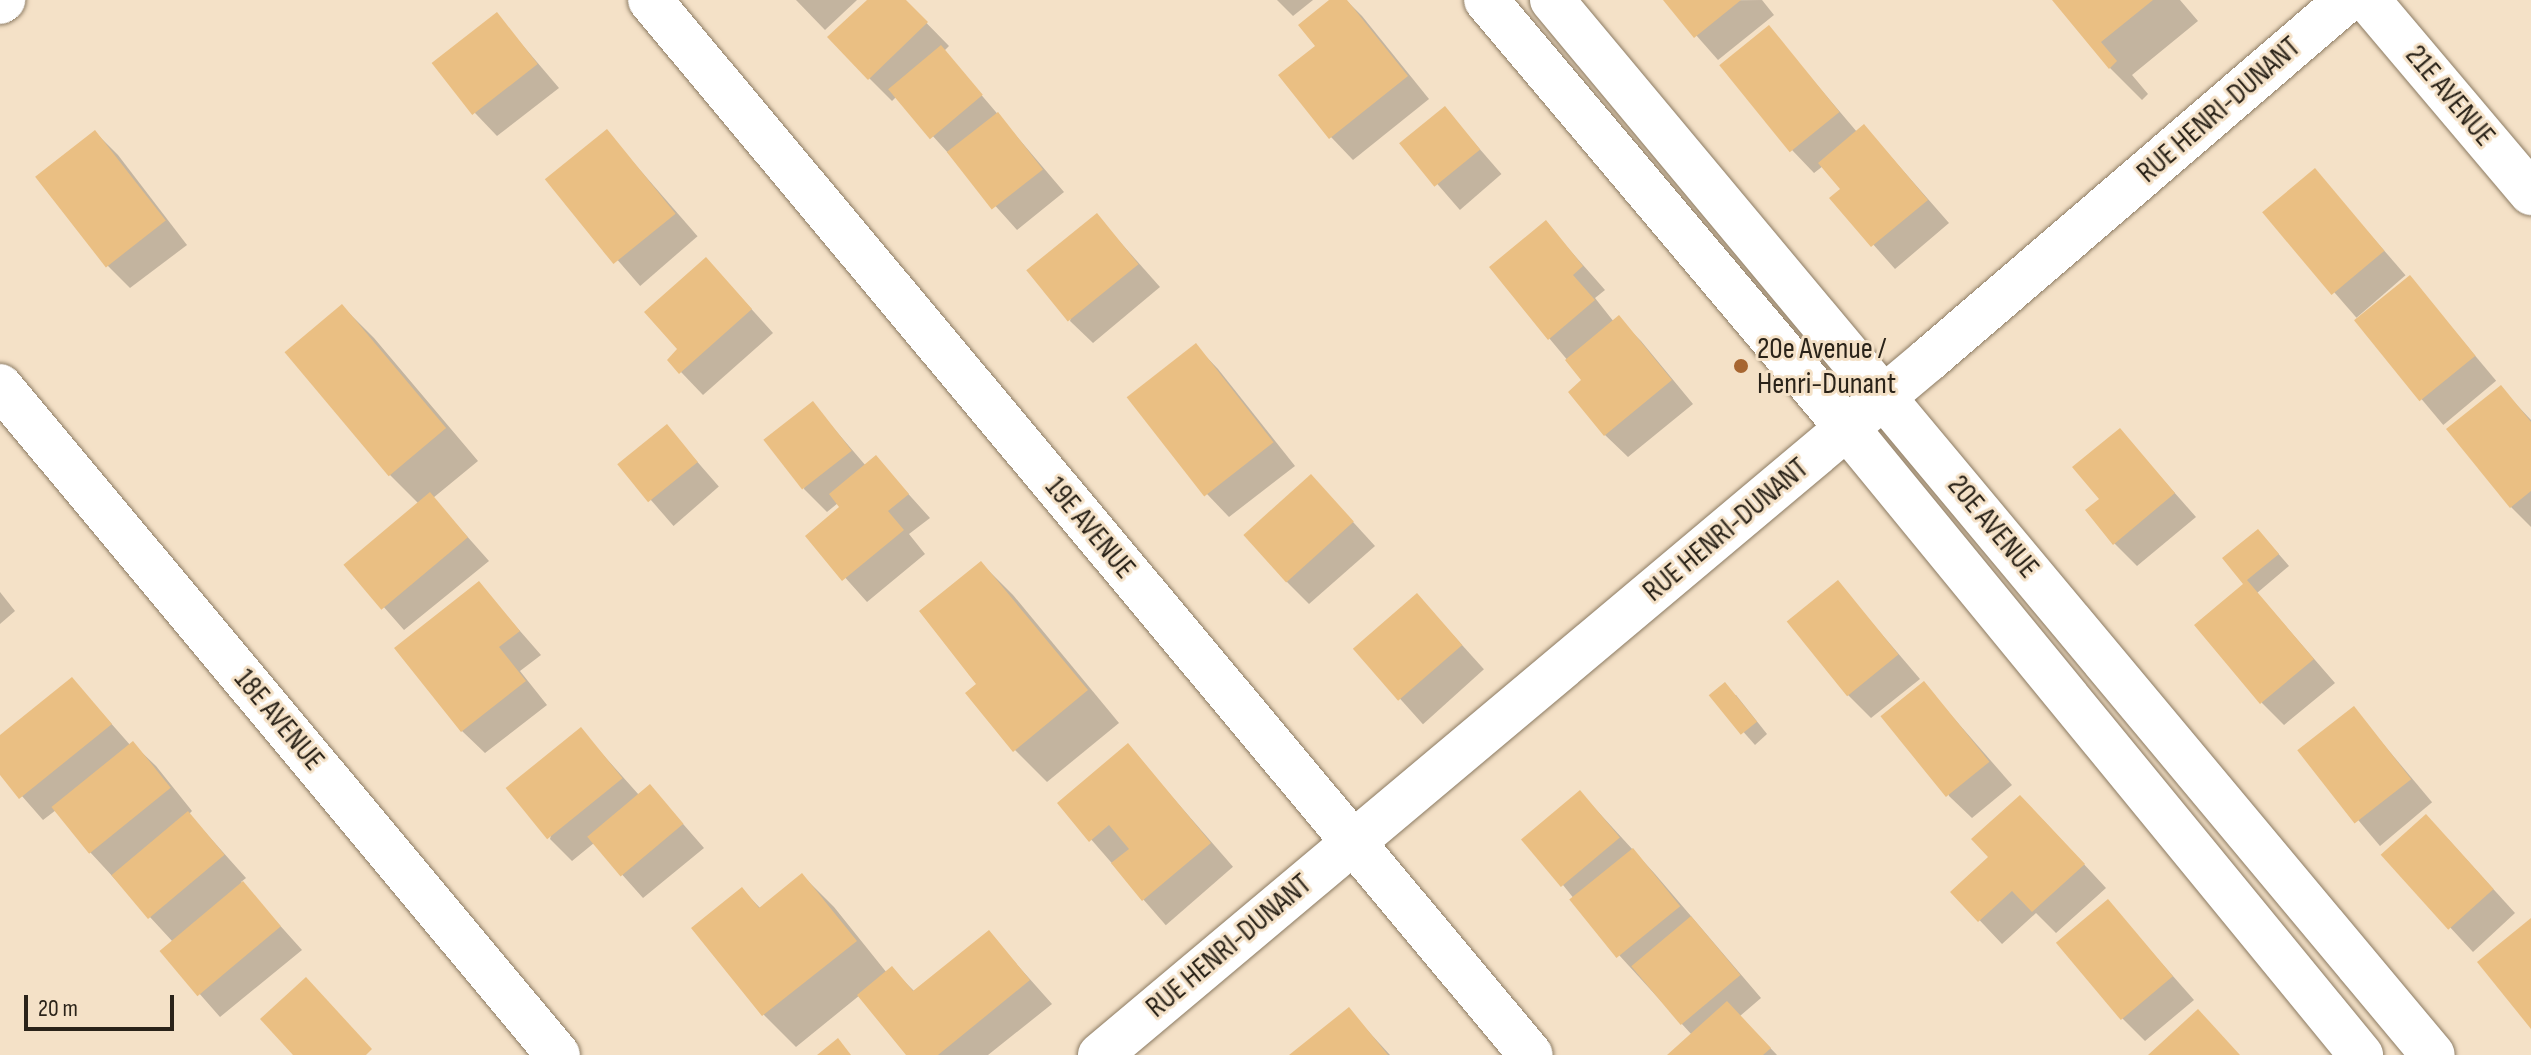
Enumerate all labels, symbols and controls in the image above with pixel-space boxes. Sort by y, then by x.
street label: RUE HENRI-DUNANT [2130,29,2308,191]
street label: 21E AVENUE [2397,38,2503,154]
place label: 20e Avenue / Henri-Dunant [1757,331,1896,402]
marker: 20e Avenue / Henri-Dunant [1732,357,1750,375]
street label: RUE HENRI-DUNANT [1636,450,1816,610]
street label: 20E AVENUE [1940,468,2046,586]
street label: 19E AVENUE [1037,470,1143,586]
street label: 18E AVENUE [226,662,332,778]
street label: RUE HENRI-DUNANT [1139,866,1319,1026]
scale bar [28,979,178,1029]
text: 20 m [38,994,78,1023]

